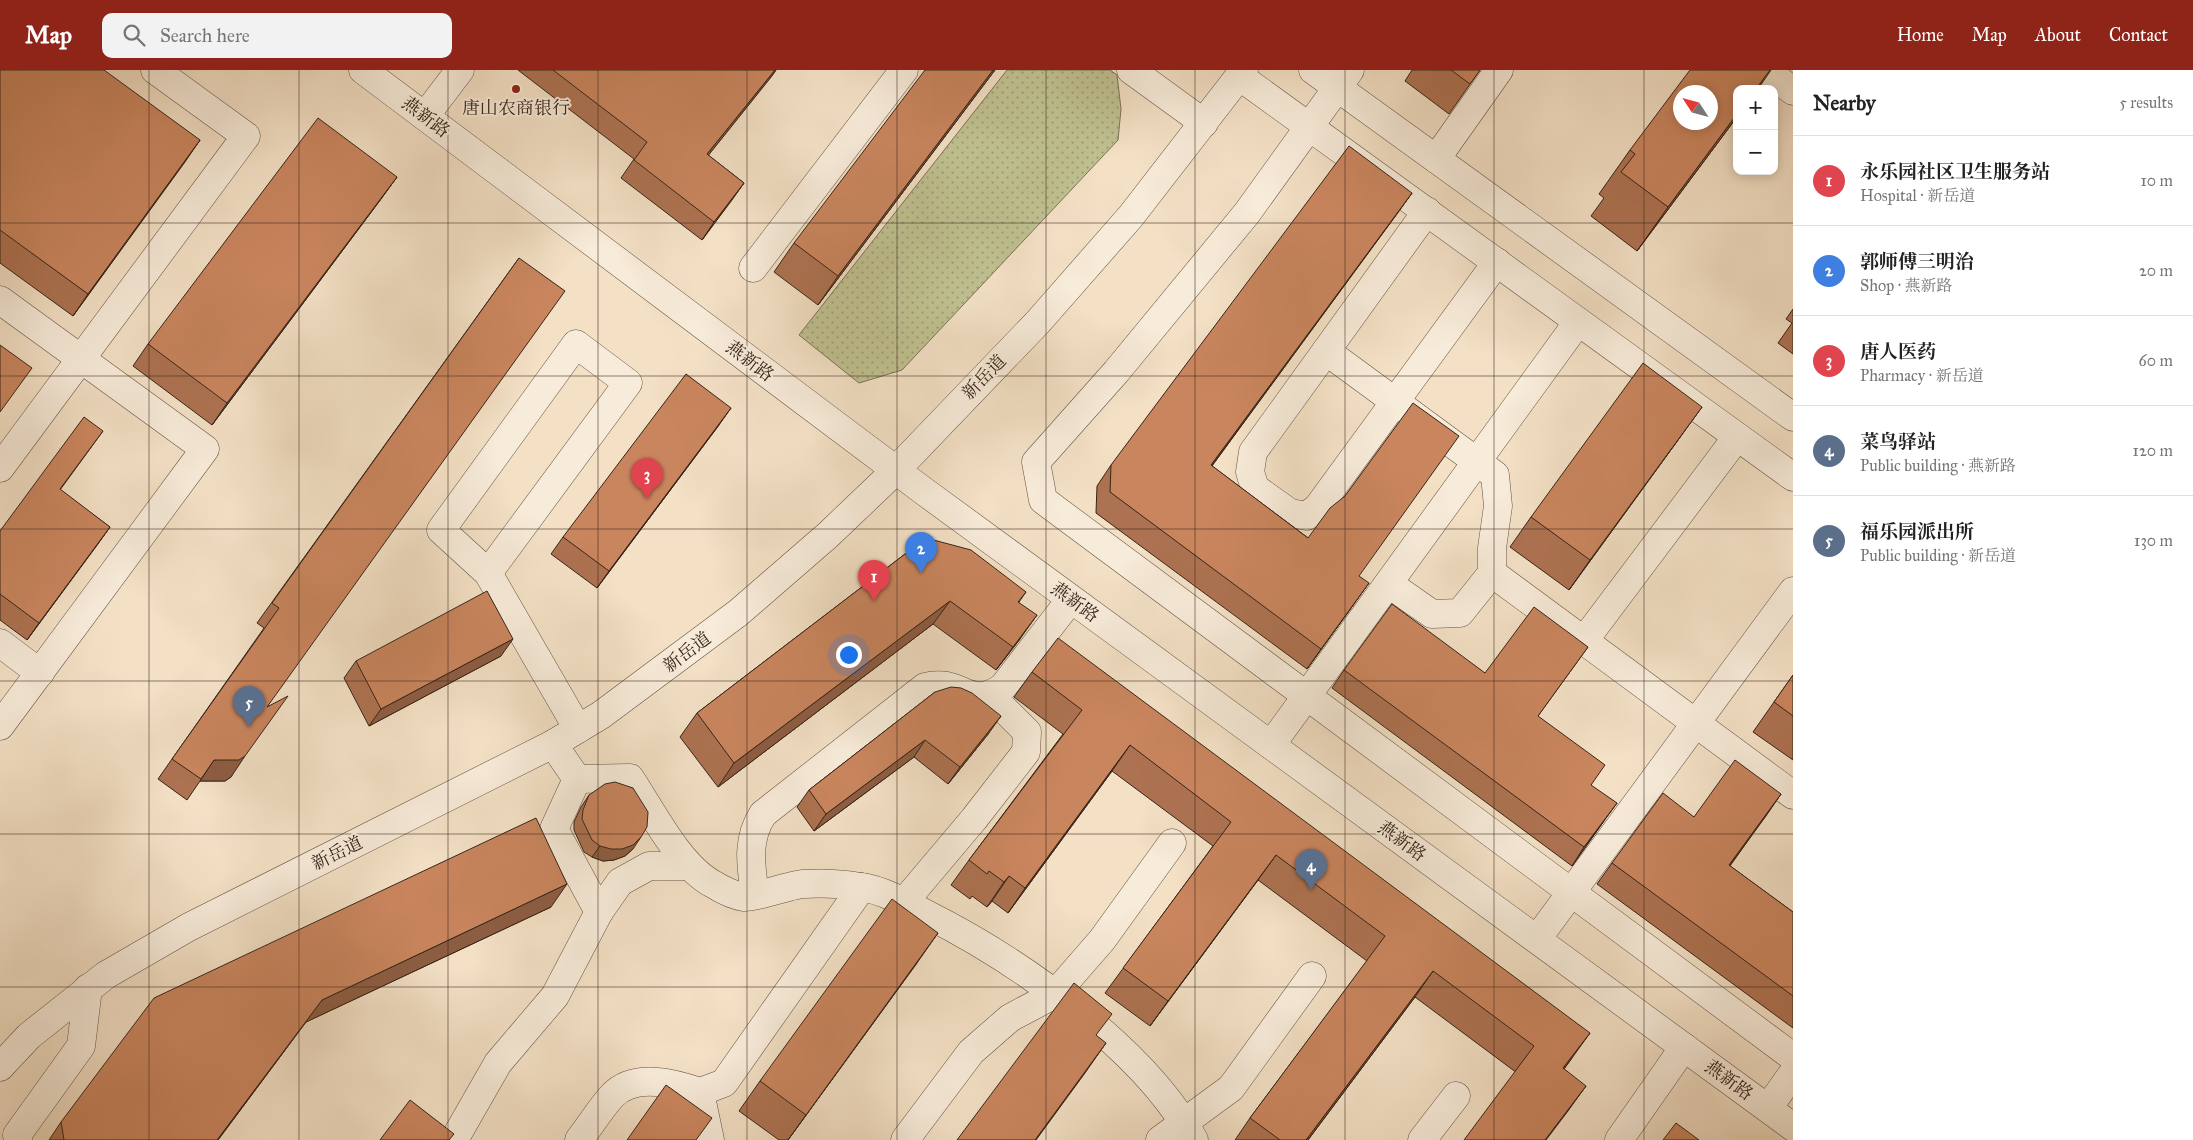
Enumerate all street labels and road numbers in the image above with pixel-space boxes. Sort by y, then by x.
street label: 燕新路 [398,92,454,142]
street label: 燕新路 [722,336,778,386]
street label: 新岳道 [957,350,1011,404]
street label: 燕新路 [1047,577,1103,627]
street label: 新岳道 [659,627,715,677]
street label: 燕新路 [1374,816,1430,866]
street label: 新岳道 [308,831,366,875]
street label: 燕新路 [1701,1055,1757,1105]

